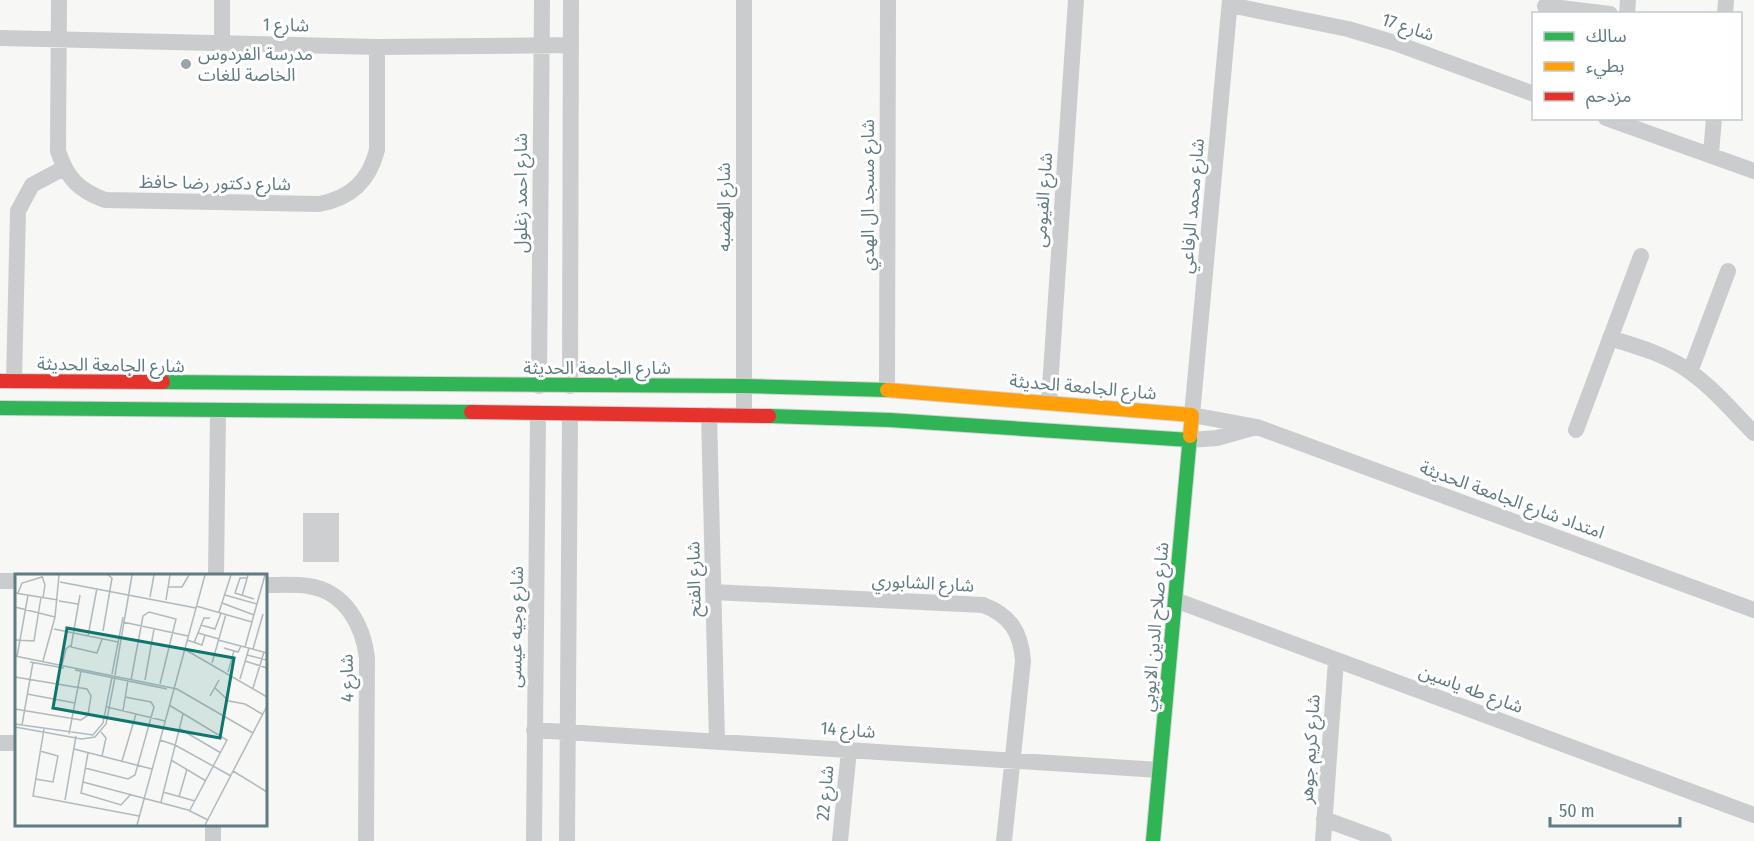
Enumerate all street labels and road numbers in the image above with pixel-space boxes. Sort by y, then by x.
street label: شارع 17 [1378,8,1437,49]
street label: شارع 1 [263,14,309,39]
street label: شارع مسجد ال الهدي [857,119,882,271]
street label: شارع احمد زغلول [510,133,535,253]
street label: شارع محمد الرفاعي [1175,138,1212,275]
street label: شارع الفيومى [1029,152,1060,248]
street label: شارع الهضبه [713,162,738,252]
street label: شارع دكتور رضا حافظ [139,171,291,198]
street label: شارع الجامعة الحديثة [37,353,185,380]
street label: شارع الجامعة الحديثة [523,357,671,382]
street label: شارع الجامعة الحديثة [1008,370,1157,407]
street label: امتداد شارع الجامعة الحديثة [1416,456,1607,546]
street label: شارع الفتح [682,541,709,617]
street label: شارع صلاح الدين الايوبي [1137,541,1176,713]
street label: شارع وجيه عيسى [504,566,531,688]
street label: شارع الشابوري [871,569,975,600]
street label: شارع 4 [336,654,361,702]
street label: شارع طه ياسين [1415,660,1526,721]
street label: شارع كريم جوهر [1295,694,1328,806]
street label: شارع 14 [820,717,876,746]
street label: شارع 22 [812,765,841,822]

